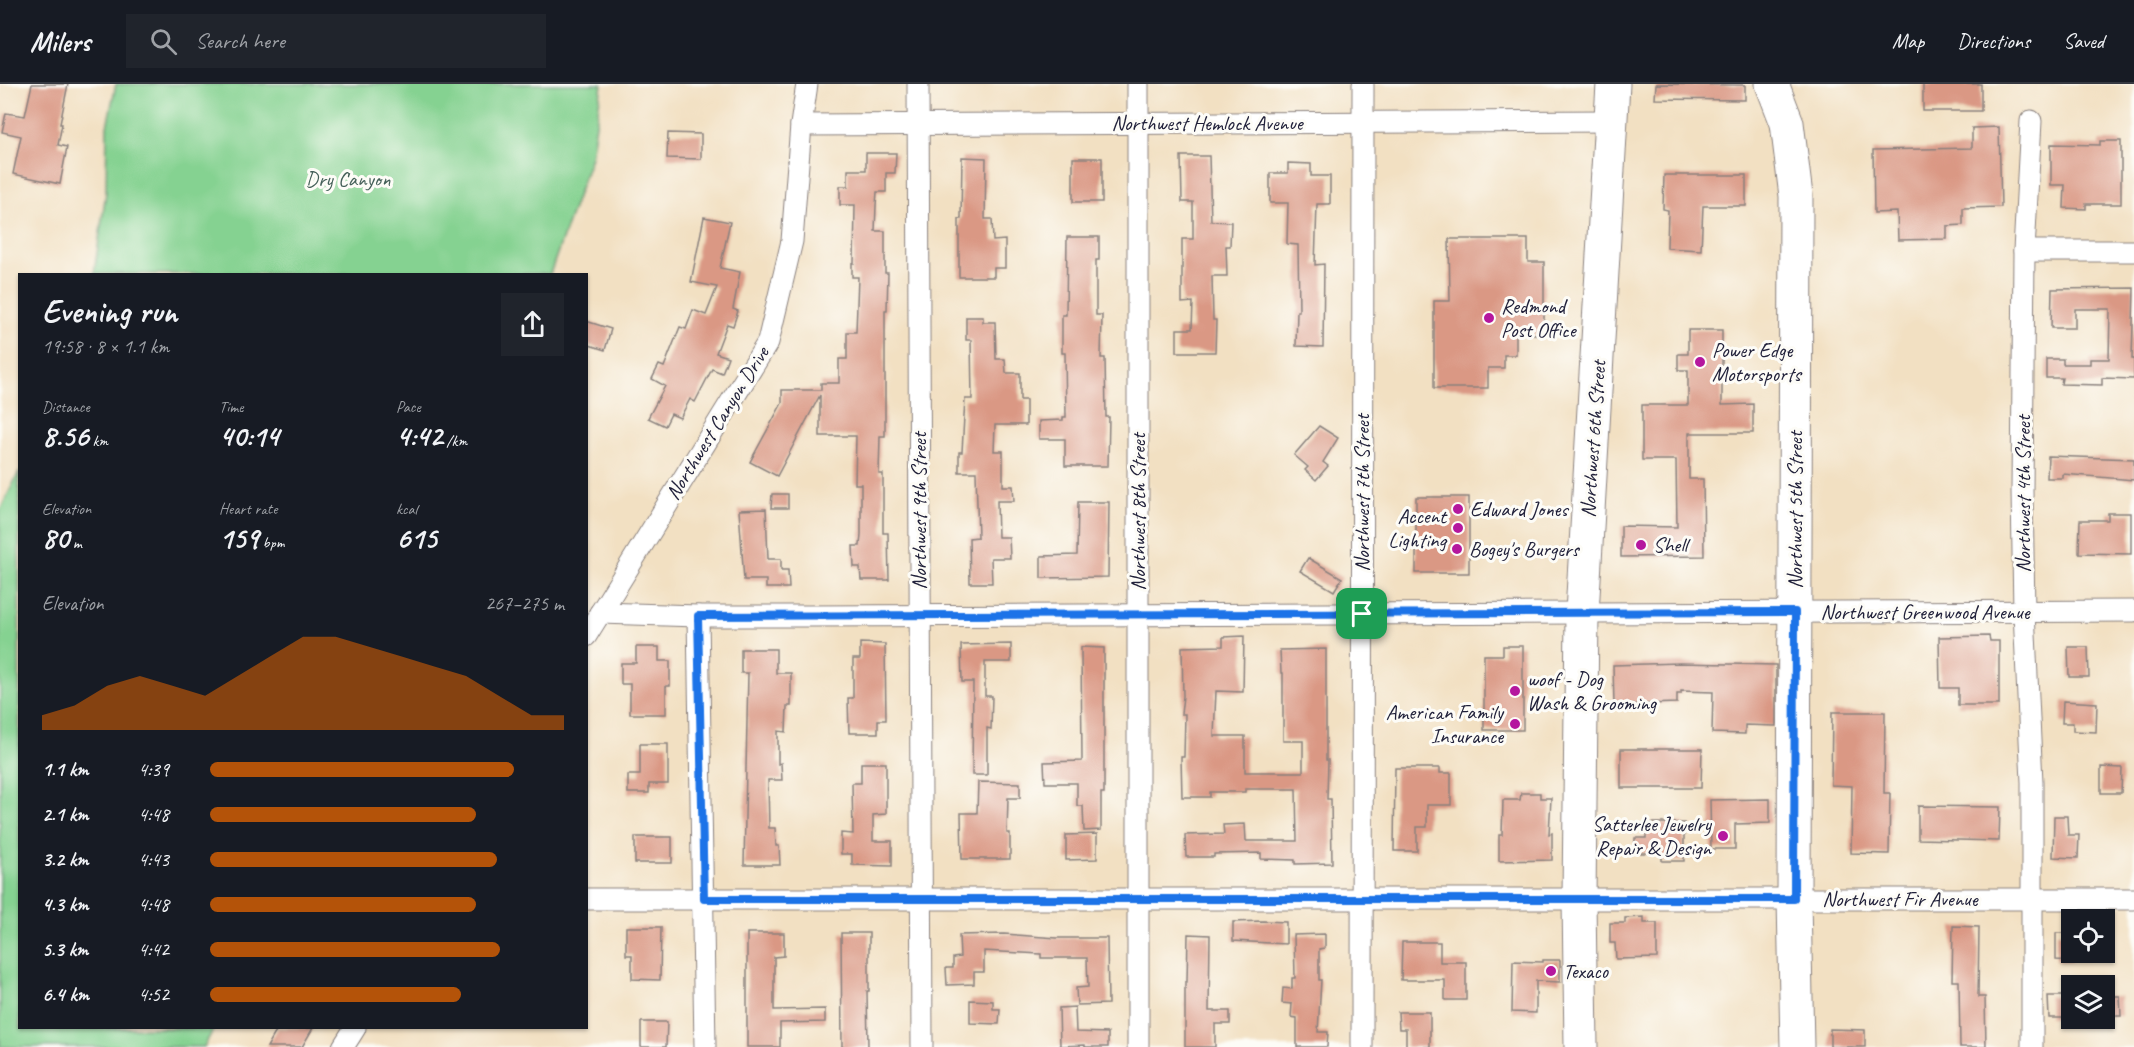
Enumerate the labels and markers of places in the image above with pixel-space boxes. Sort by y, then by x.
place label: Redmond Post Office [1501,293,1578,343]
marker: Redmond Post Office [1482,311,1496,325]
place label: Power Edge Motorsports [1712,337,1802,387]
marker: Power Edge Motorsports [1693,355,1707,369]
place label: Edward Jones [1470,496,1569,522]
marker: Edward Jones [1451,502,1465,516]
place label: Accent Lighting [1388,503,1448,553]
marker: Accent Lighting [1451,521,1465,535]
place label: Shell [1653,532,1691,558]
place label: Bogey's Burgers [1469,536,1581,562]
marker: Shell [1634,538,1648,552]
marker: Bogey's Burgers [1450,542,1464,556]
pin [1336,588,1387,639]
place label: woof - Dog Wash & Grooming [1527,666,1658,716]
marker: woof - Dog Wash & Grooming [1508,684,1522,698]
place label: American Family Insurance [1386,699,1505,749]
marker: American Family Insurance [1508,717,1522,731]
place label: Satterlee Jewelry Repair & Design [1592,811,1713,861]
marker: Satterlee Jewelry Repair & Design [1716,829,1730,843]
place label: Texaco [1563,958,1610,984]
marker: Texaco [1544,964,1558,978]

